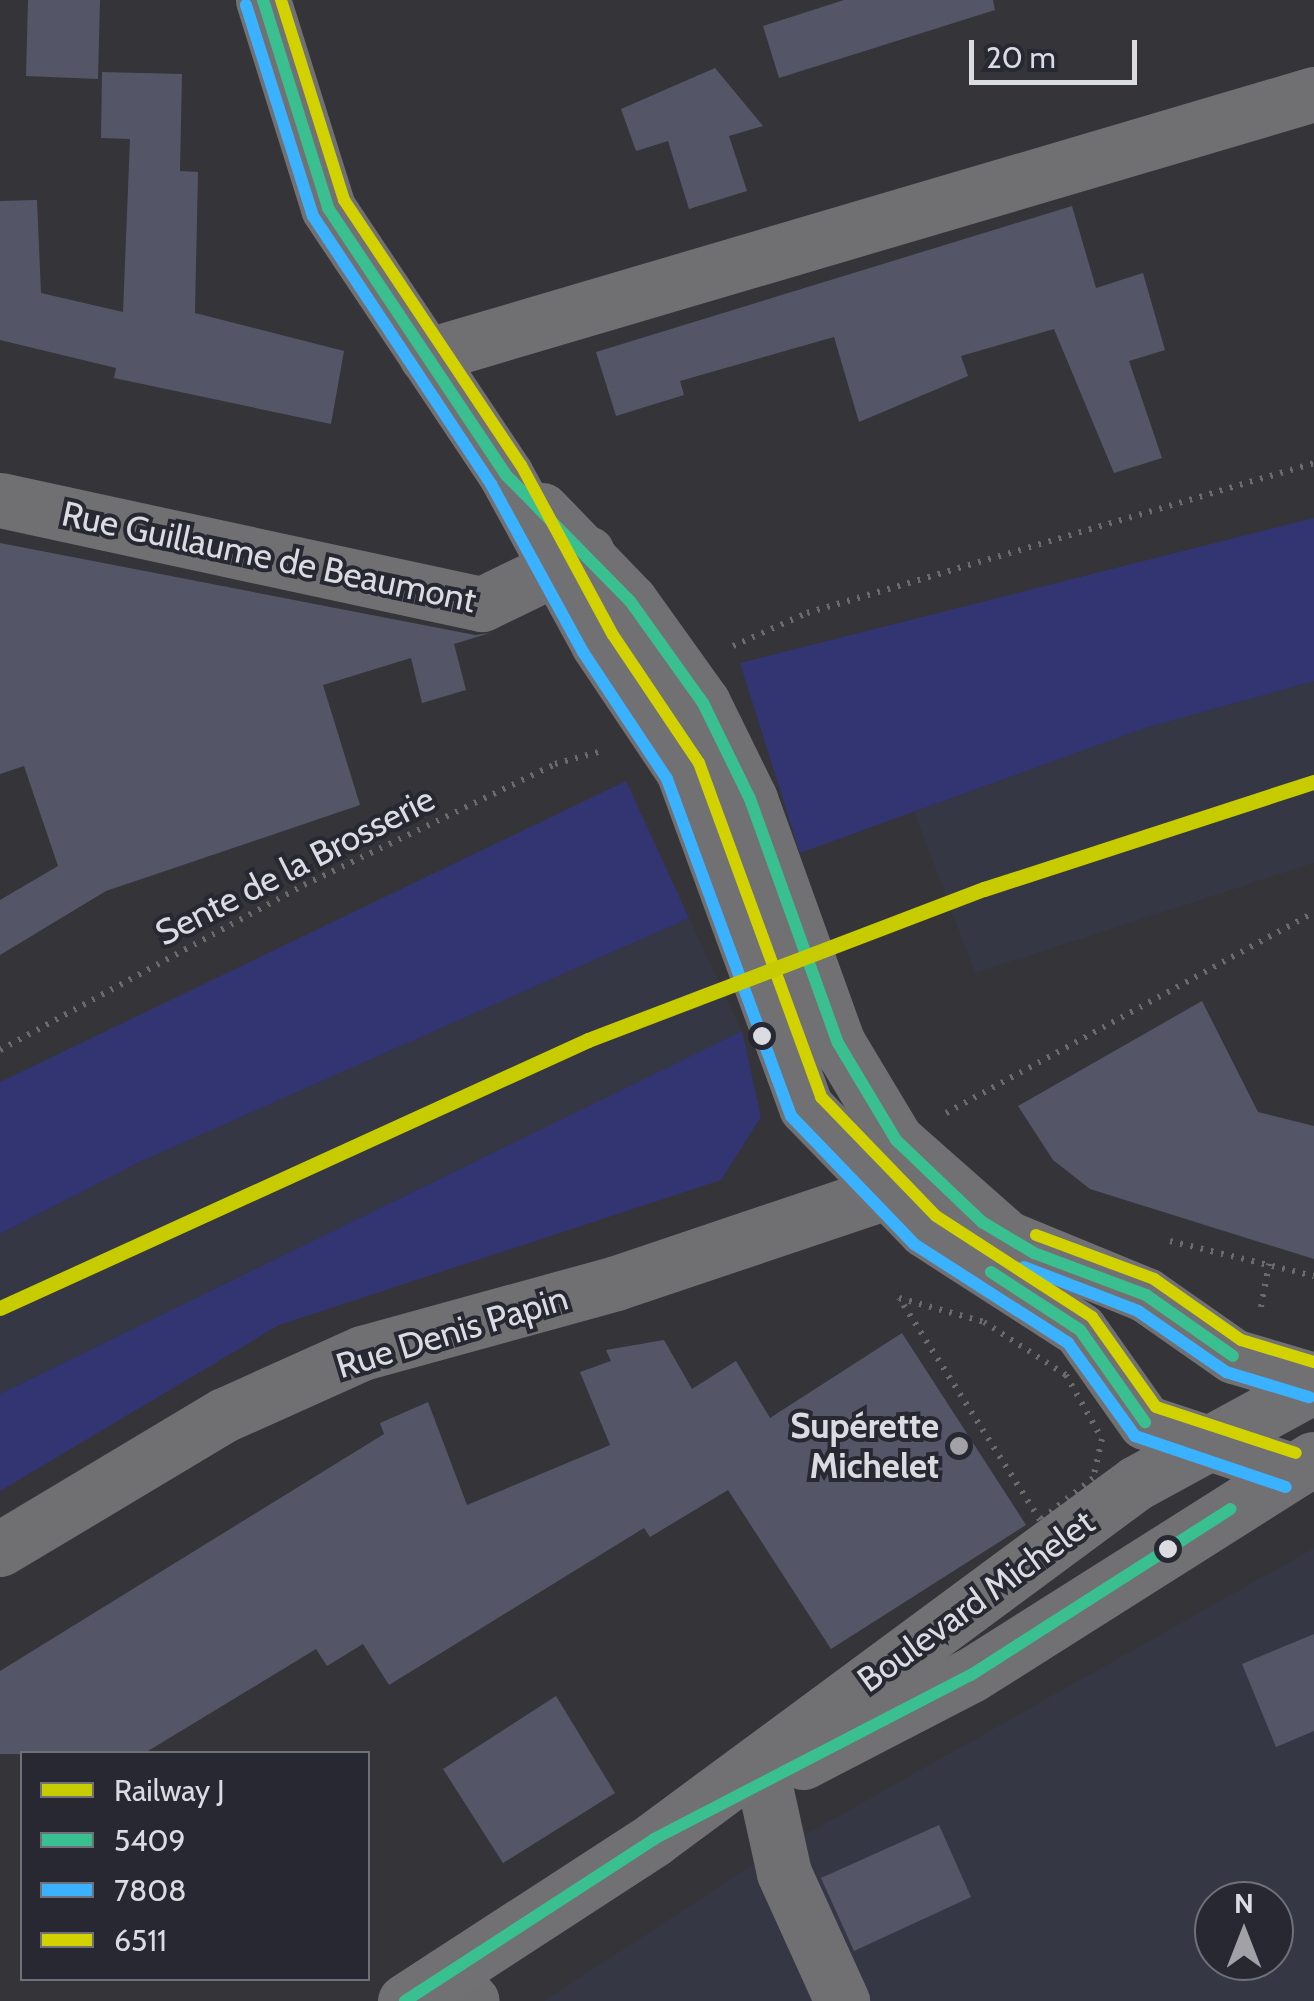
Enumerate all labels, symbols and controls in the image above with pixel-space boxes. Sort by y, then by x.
scale bar [974,20,1142,82]
text: 20 m [986,39,1056,76]
street label: Rue Guillaume de Beaumont [58,493,480,621]
street label: Sente de la Brosserie [149,778,441,954]
unlabelled marker [752,1026,772,1046]
street label: Rue Denis Papin [331,1277,573,1387]
place label: Supérette Michelet [790,1405,939,1487]
marker: Supérette Michelet [948,1435,970,1457]
street label: Boulevard Michelet [850,1501,1102,1701]
unlabelled marker [1158,1539,1178,1559]
legend [20,1751,370,1981]
text: Railway J [114,1772,225,1809]
text: 5409 [114,1822,186,1859]
text: 7808 [114,1872,186,1909]
north arrow [1194,1881,1294,1981]
text: N [1234,1886,1254,1920]
text: 6511 [114,1922,167,1959]

